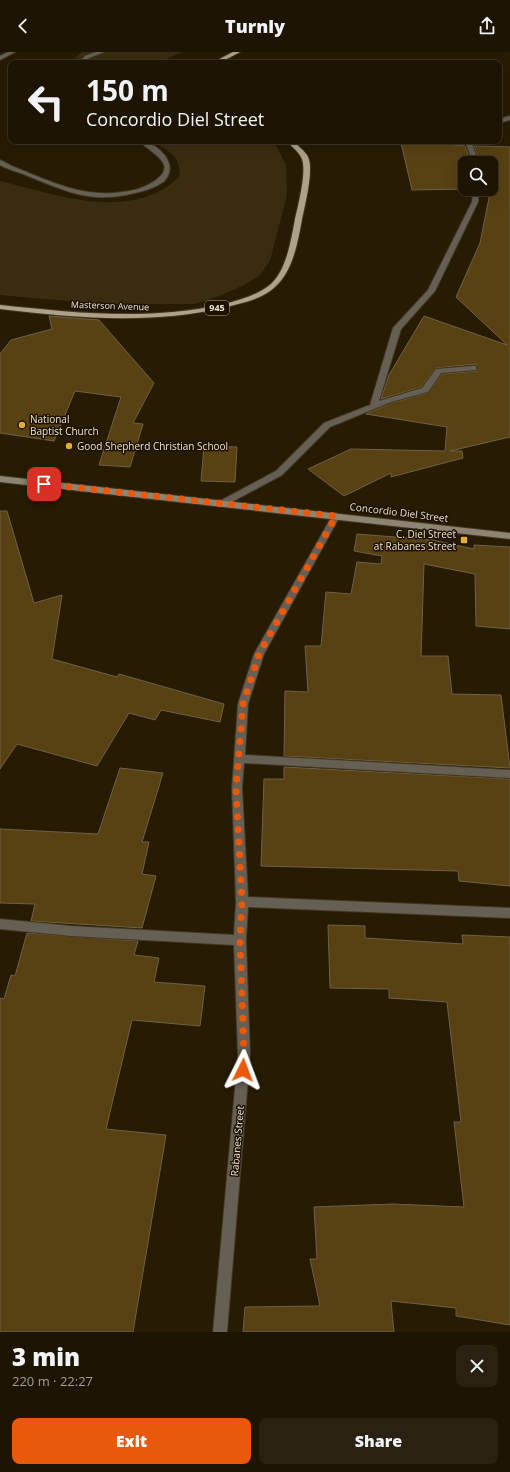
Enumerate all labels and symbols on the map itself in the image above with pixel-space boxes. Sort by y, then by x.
street label: Masterson Avenue [71,298,149,313]
road number: 945 [205,301,229,315]
place label: National Baptist Church [30,412,99,438]
marker: National Baptist Church [17,420,27,430]
place label: Good Shepherd Christian School [77,439,228,453]
marker: Good Shepherd Christian School [64,441,74,451]
pin [27,467,61,501]
street label: Concordio Diel Street [349,499,449,525]
place label: C. Diel Street at Rabanes Street [374,527,456,553]
marker: C. Diel Street at Rabanes Street [459,535,469,545]
position arrow [222,1049,264,1091]
street label: Rabanes Street [227,1105,247,1177]

